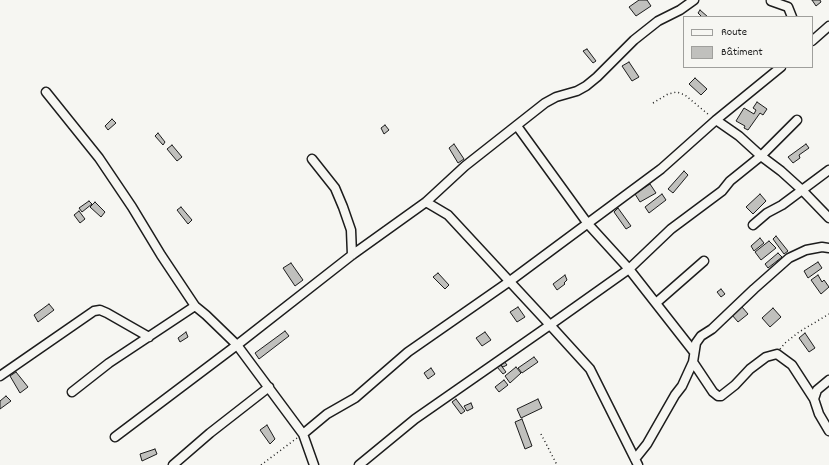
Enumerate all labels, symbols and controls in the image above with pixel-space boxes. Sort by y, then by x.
legend [683,16,813,68]
text: Route [721,24,747,41]
text: Bâtiment [721,44,763,61]

